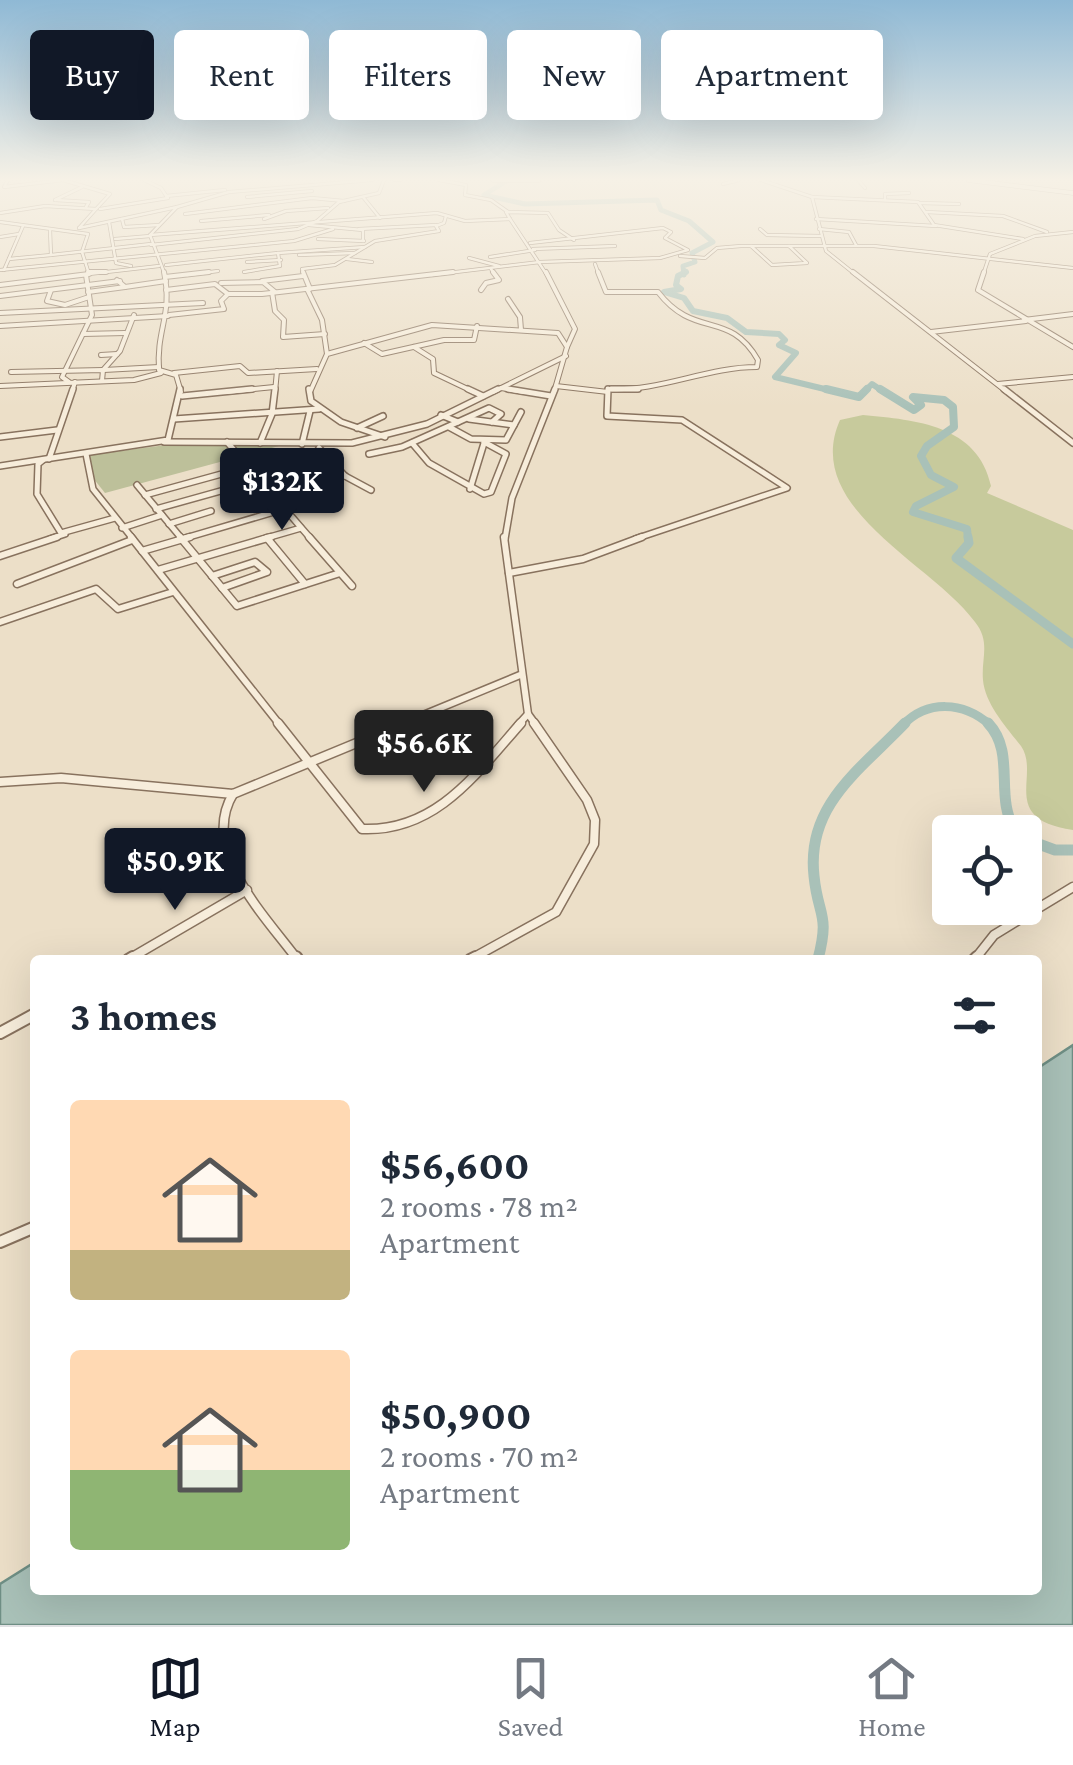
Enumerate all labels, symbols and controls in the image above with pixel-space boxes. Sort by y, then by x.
chip: Buy [30,30,154,120]
chip: Rent [174,30,309,120]
chip: Filters [329,30,487,120]
chip: New [507,30,641,120]
chip: Apartment [661,30,883,120]
pin: $132K [212,448,352,533]
text: $132K [242,462,322,498]
pin: $56.6K [343,710,505,795]
text: $56.6K [376,724,472,760]
map controls [932,815,1042,925]
button: locate [932,815,1042,925]
pin: $50.9K [94,828,256,913]
text: $50.9K [127,842,223,878]
icon: filters [947,988,1002,1043]
text: 3 homes [70,992,217,1039]
icon: home [150,1140,270,1260]
text: $56,600 [380,1141,530,1188]
text: 2 rooms · 78 m² [380,1188,578,1224]
text: Apartment [380,1224,519,1260]
icon: home [150,1390,270,1510]
text: $50,900 [380,1391,532,1438]
text: 2 rooms · 70 m² [380,1438,578,1474]
text: Apartment [380,1474,519,1510]
tab: Map [148,1651,203,1742]
tab: Saved [498,1651,563,1742]
tab: Home [858,1651,925,1742]

